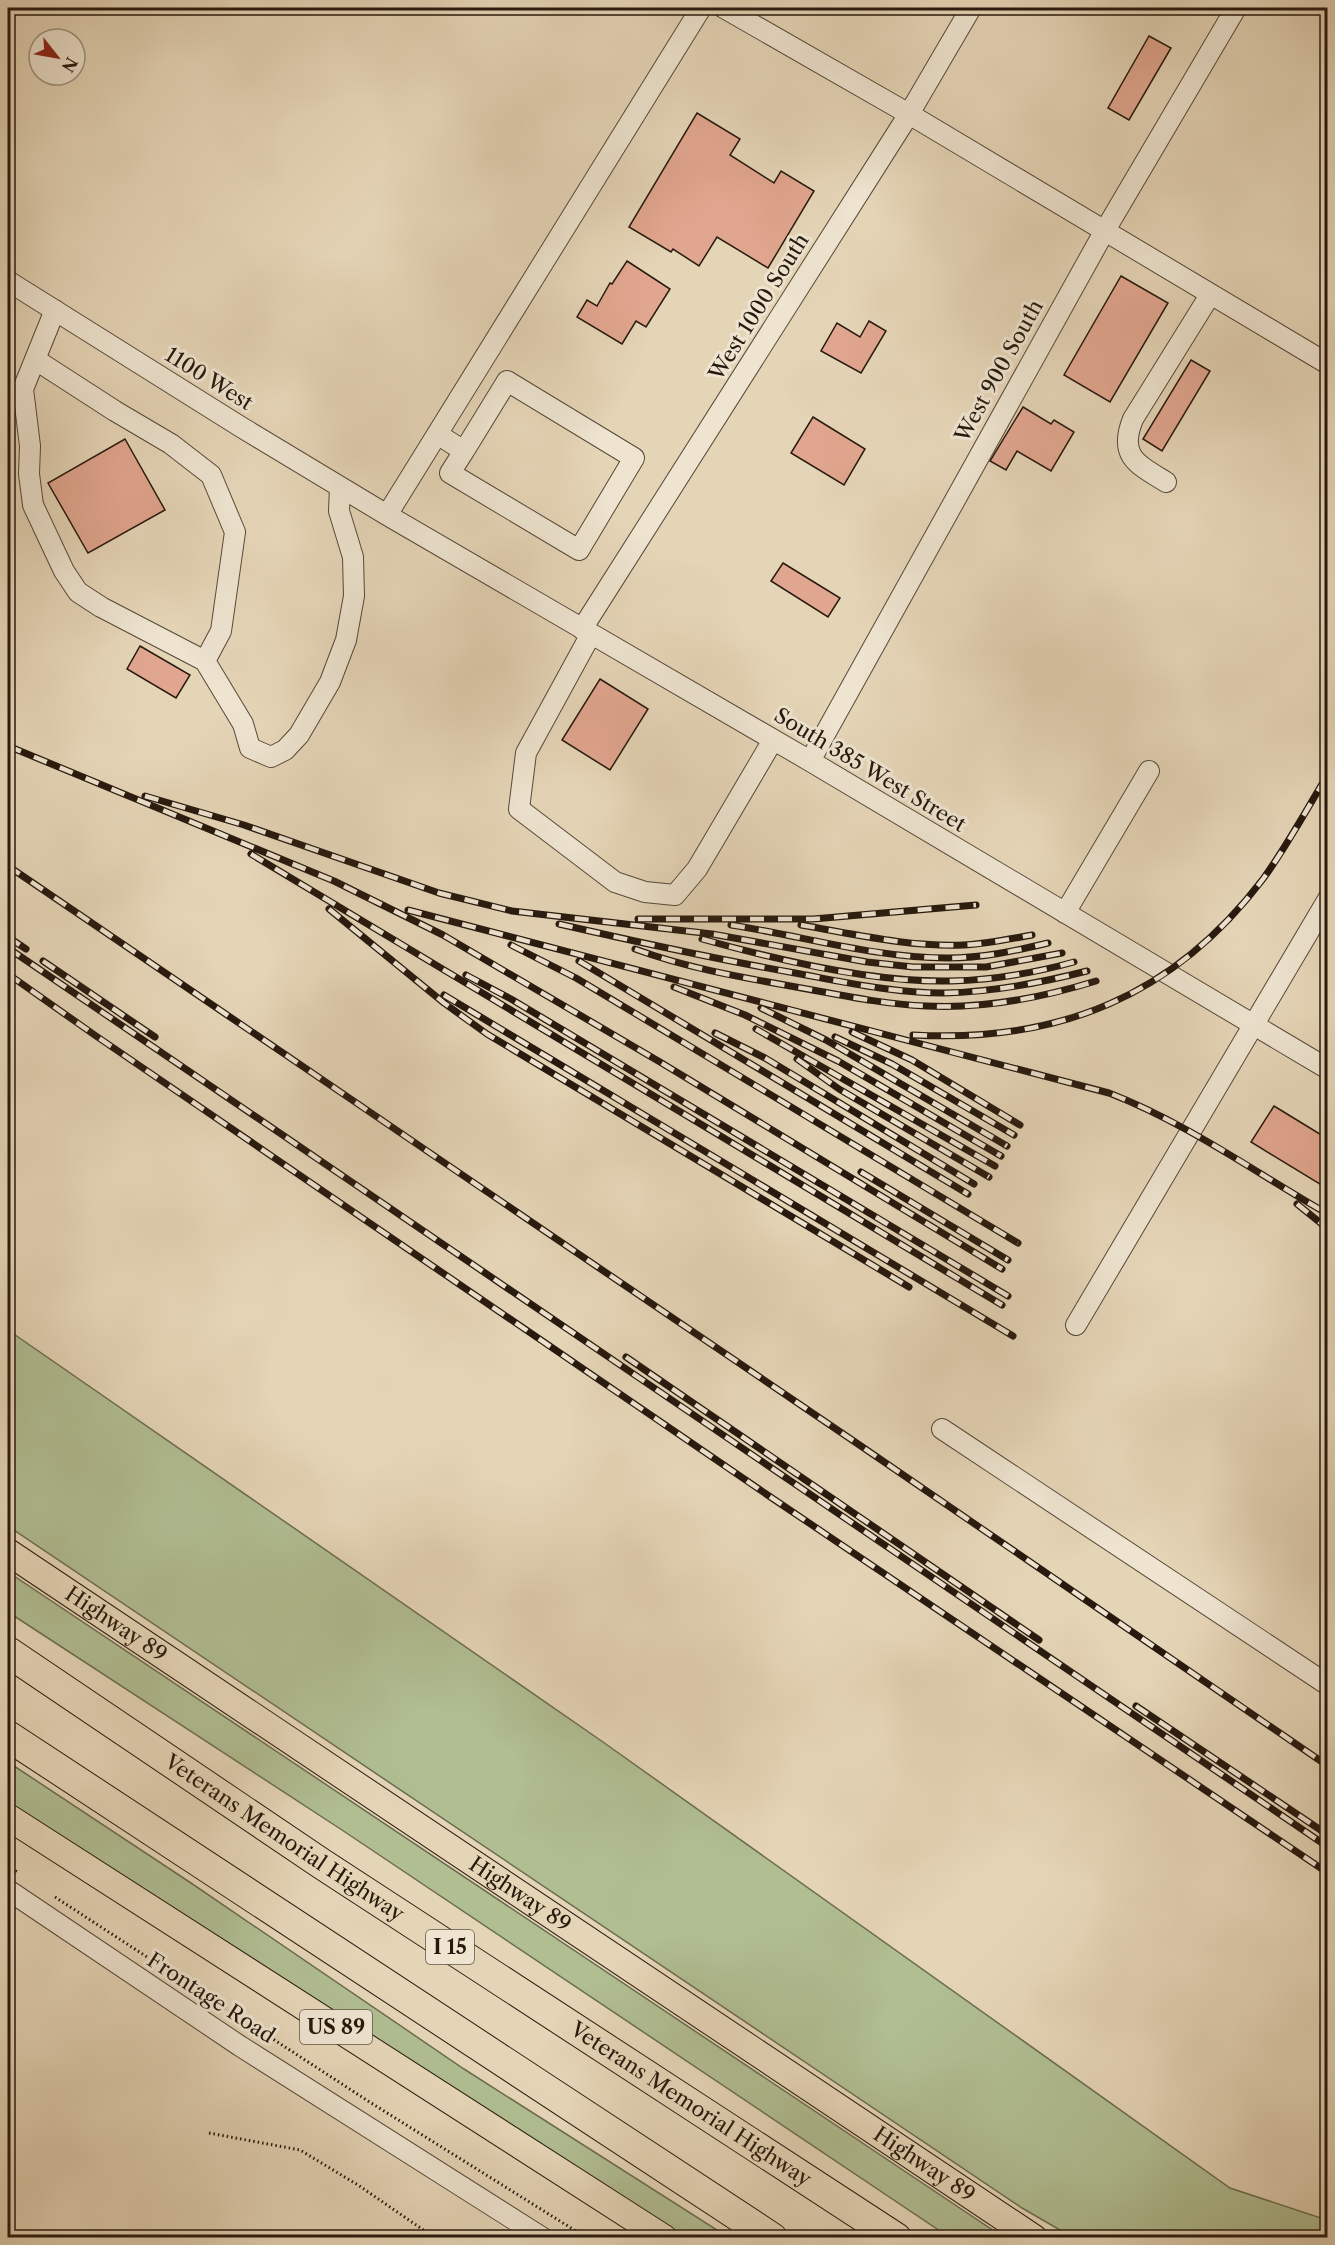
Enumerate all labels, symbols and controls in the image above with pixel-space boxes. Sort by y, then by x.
north arrow [27,27,87,87]
text: N [58,54,82,76]
street label: West 1000 South [703,229,814,386]
street label: West 900 South [949,295,1048,447]
street label: 1100 West [161,342,258,416]
street label: South 385 West Street [770,702,971,837]
street label: Highway 89 [61,1581,172,1667]
street label: Veterans Memorial Highway [159,1748,409,1926]
street label: Highway 89 [465,1851,576,1937]
road number: I 15 [426,1930,474,1964]
street label: Frontage Road [143,1947,280,2048]
road number: US 89 [300,2010,372,2044]
street label: Veterans Memorial Highway [565,2016,816,2192]
street label: Highway 89 [869,2121,980,2207]

